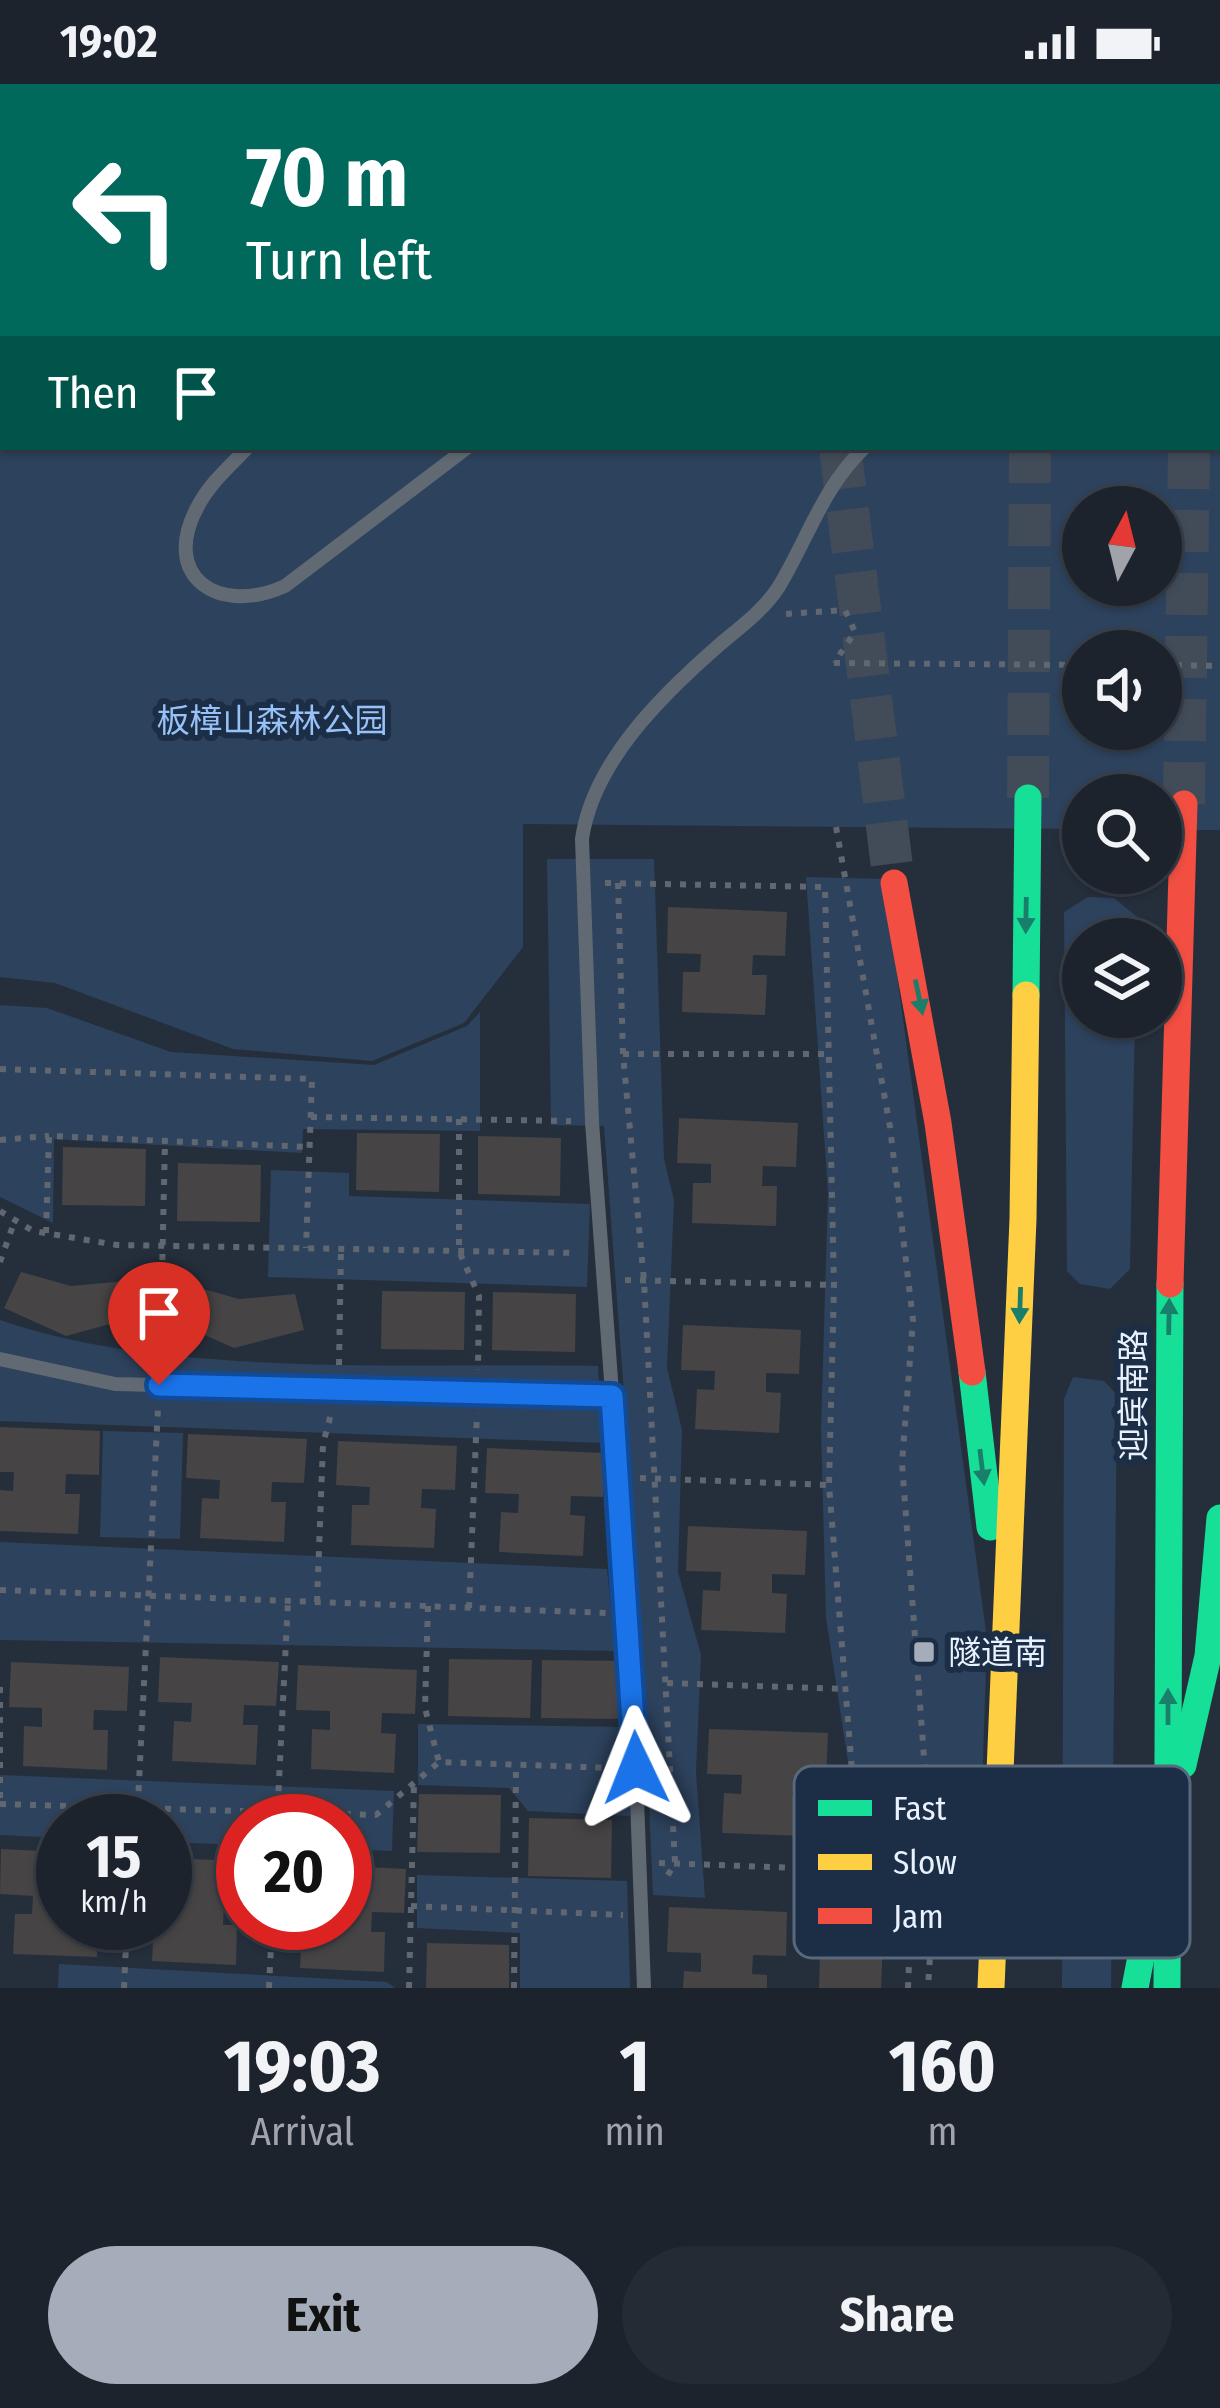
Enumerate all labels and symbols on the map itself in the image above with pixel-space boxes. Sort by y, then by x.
north arrow [1062,486,1182,606]
park label: 板樟山森林公园 [157,701,388,741]
one-way arrow [1016,897,1036,935]
one-way arrow [910,979,929,1017]
pin [108,1262,210,1385]
one-way arrow [1010,1287,1029,1325]
one-way arrow [1160,1297,1179,1335]
street label: 迎宾南路 [1114,1329,1154,1461]
one-way arrow [973,1449,992,1486]
place label: 隧道南 [948,1633,1047,1673]
marker: 隧道南 [911,1639,937,1665]
one-way arrow [1158,1687,1178,1725]
position arrow [573,1705,699,1831]
legend [794,1766,1190,1958]
text: Fast [893,1789,947,1829]
speed limit sign: 20 [216,1794,372,1950]
text: Slow [893,1843,957,1883]
text: Jam [893,1897,944,1937]

